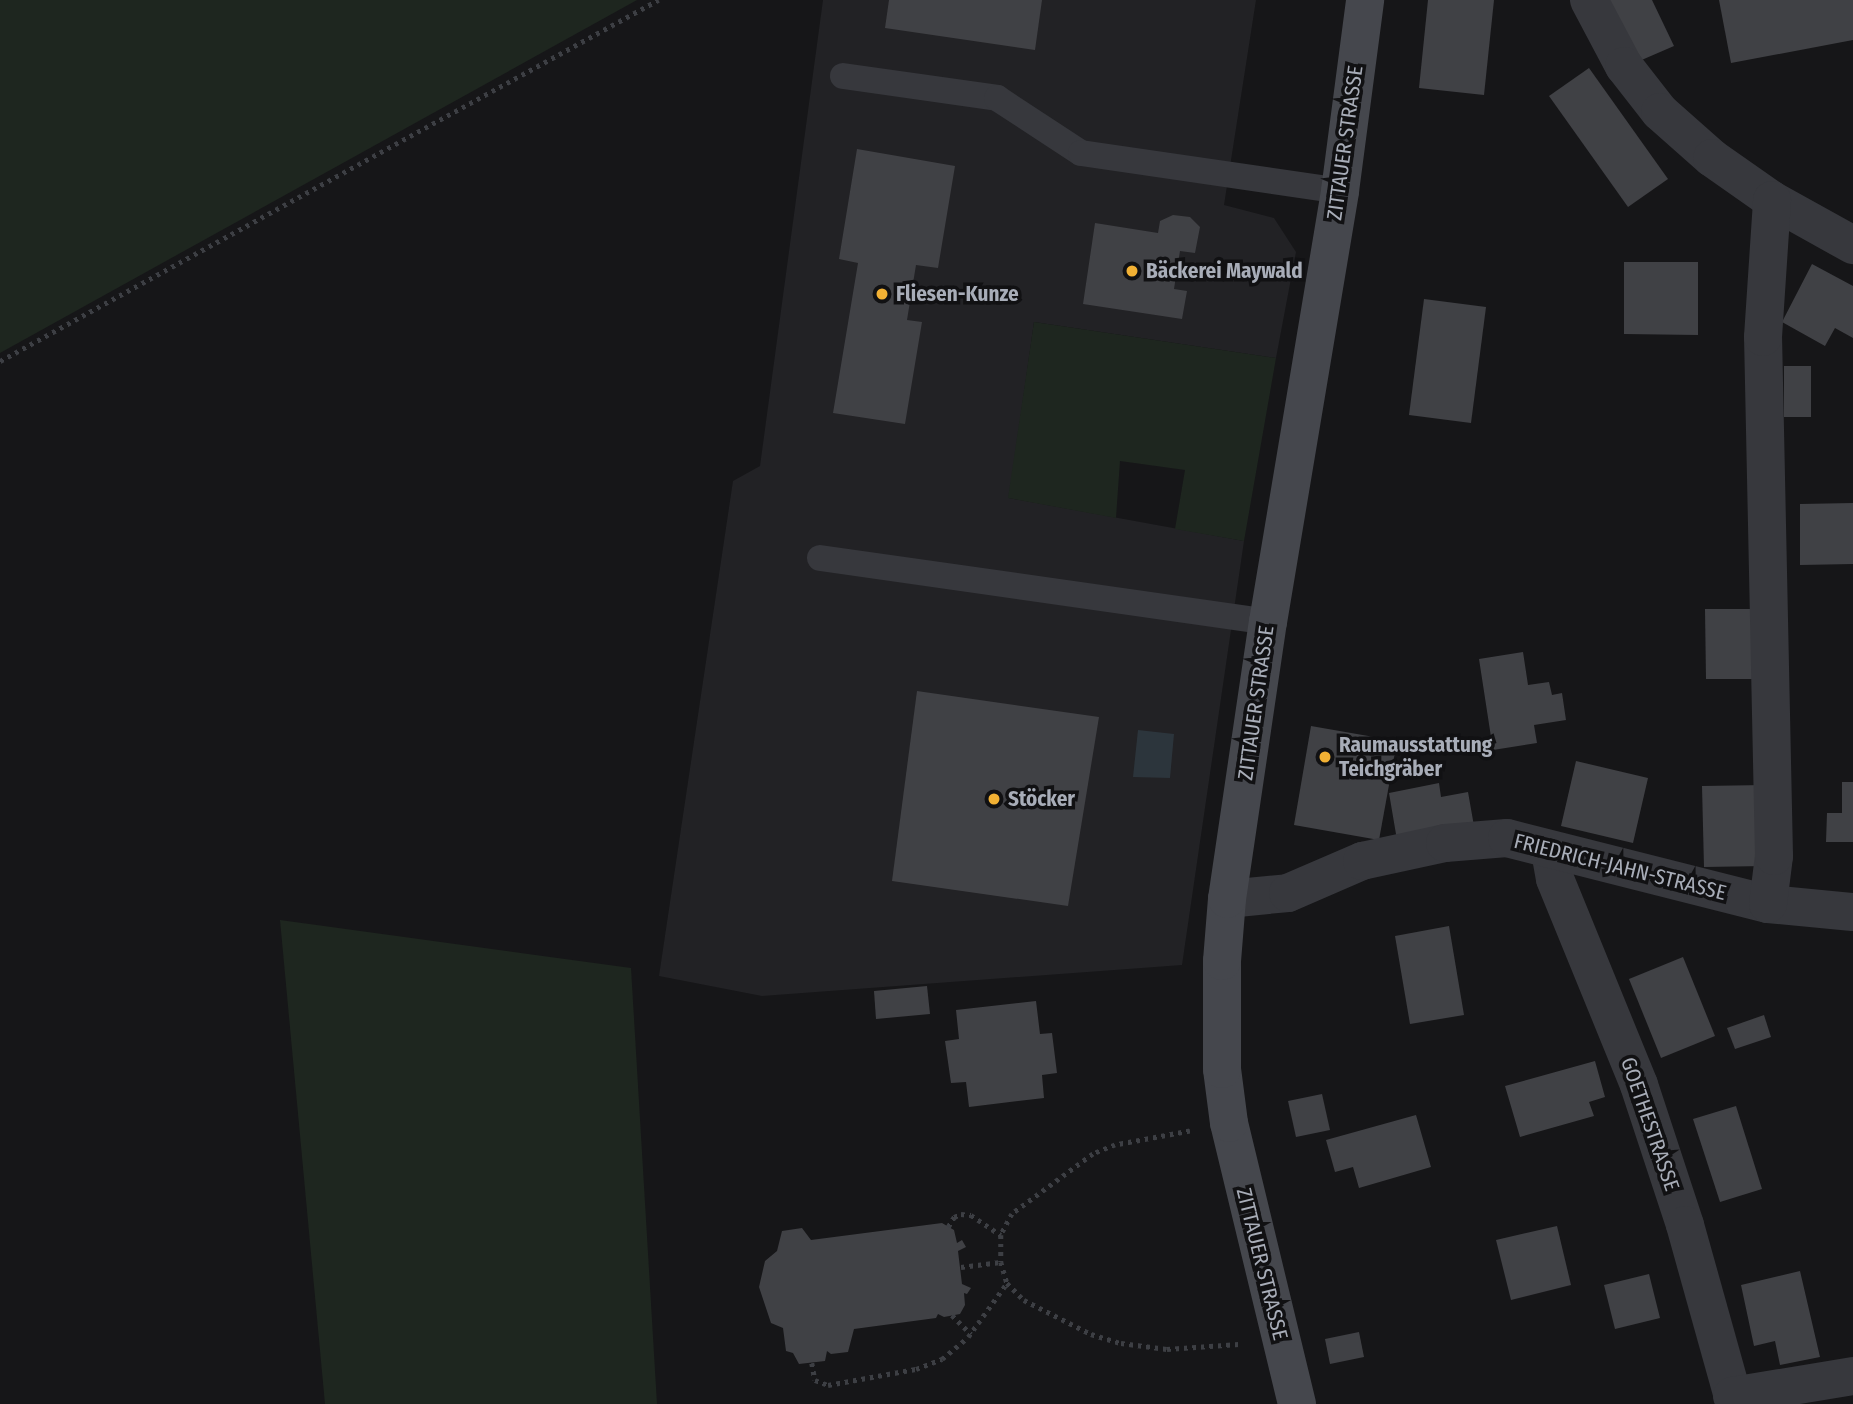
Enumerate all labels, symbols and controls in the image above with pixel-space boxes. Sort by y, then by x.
street label: ZITTAUER STRASSE [1322,64,1368,222]
place label: Bäckerei Maywald [1146,258,1303,284]
marker: Bäckerei Maywald [1124,263,1140,279]
place label: Fliesen-Kunze [896,281,1019,307]
marker: Fliesen-Kunze [874,286,890,302]
street label: ZITTAUER STRASSE [1233,624,1279,782]
place label: Raumausstattung Teichgräber [1339,732,1492,782]
marker: Raumausstattung Teichgräber [1317,749,1333,765]
place label: Stöcker [1008,786,1075,812]
marker: Stöcker [986,791,1002,807]
street label: FRIEDRICH-JAHN-STRASSE [1511,828,1729,906]
street label: GOETHESTRASSE [1615,1054,1685,1194]
street label: ZITTAUER STRASSE [1231,1185,1293,1343]

